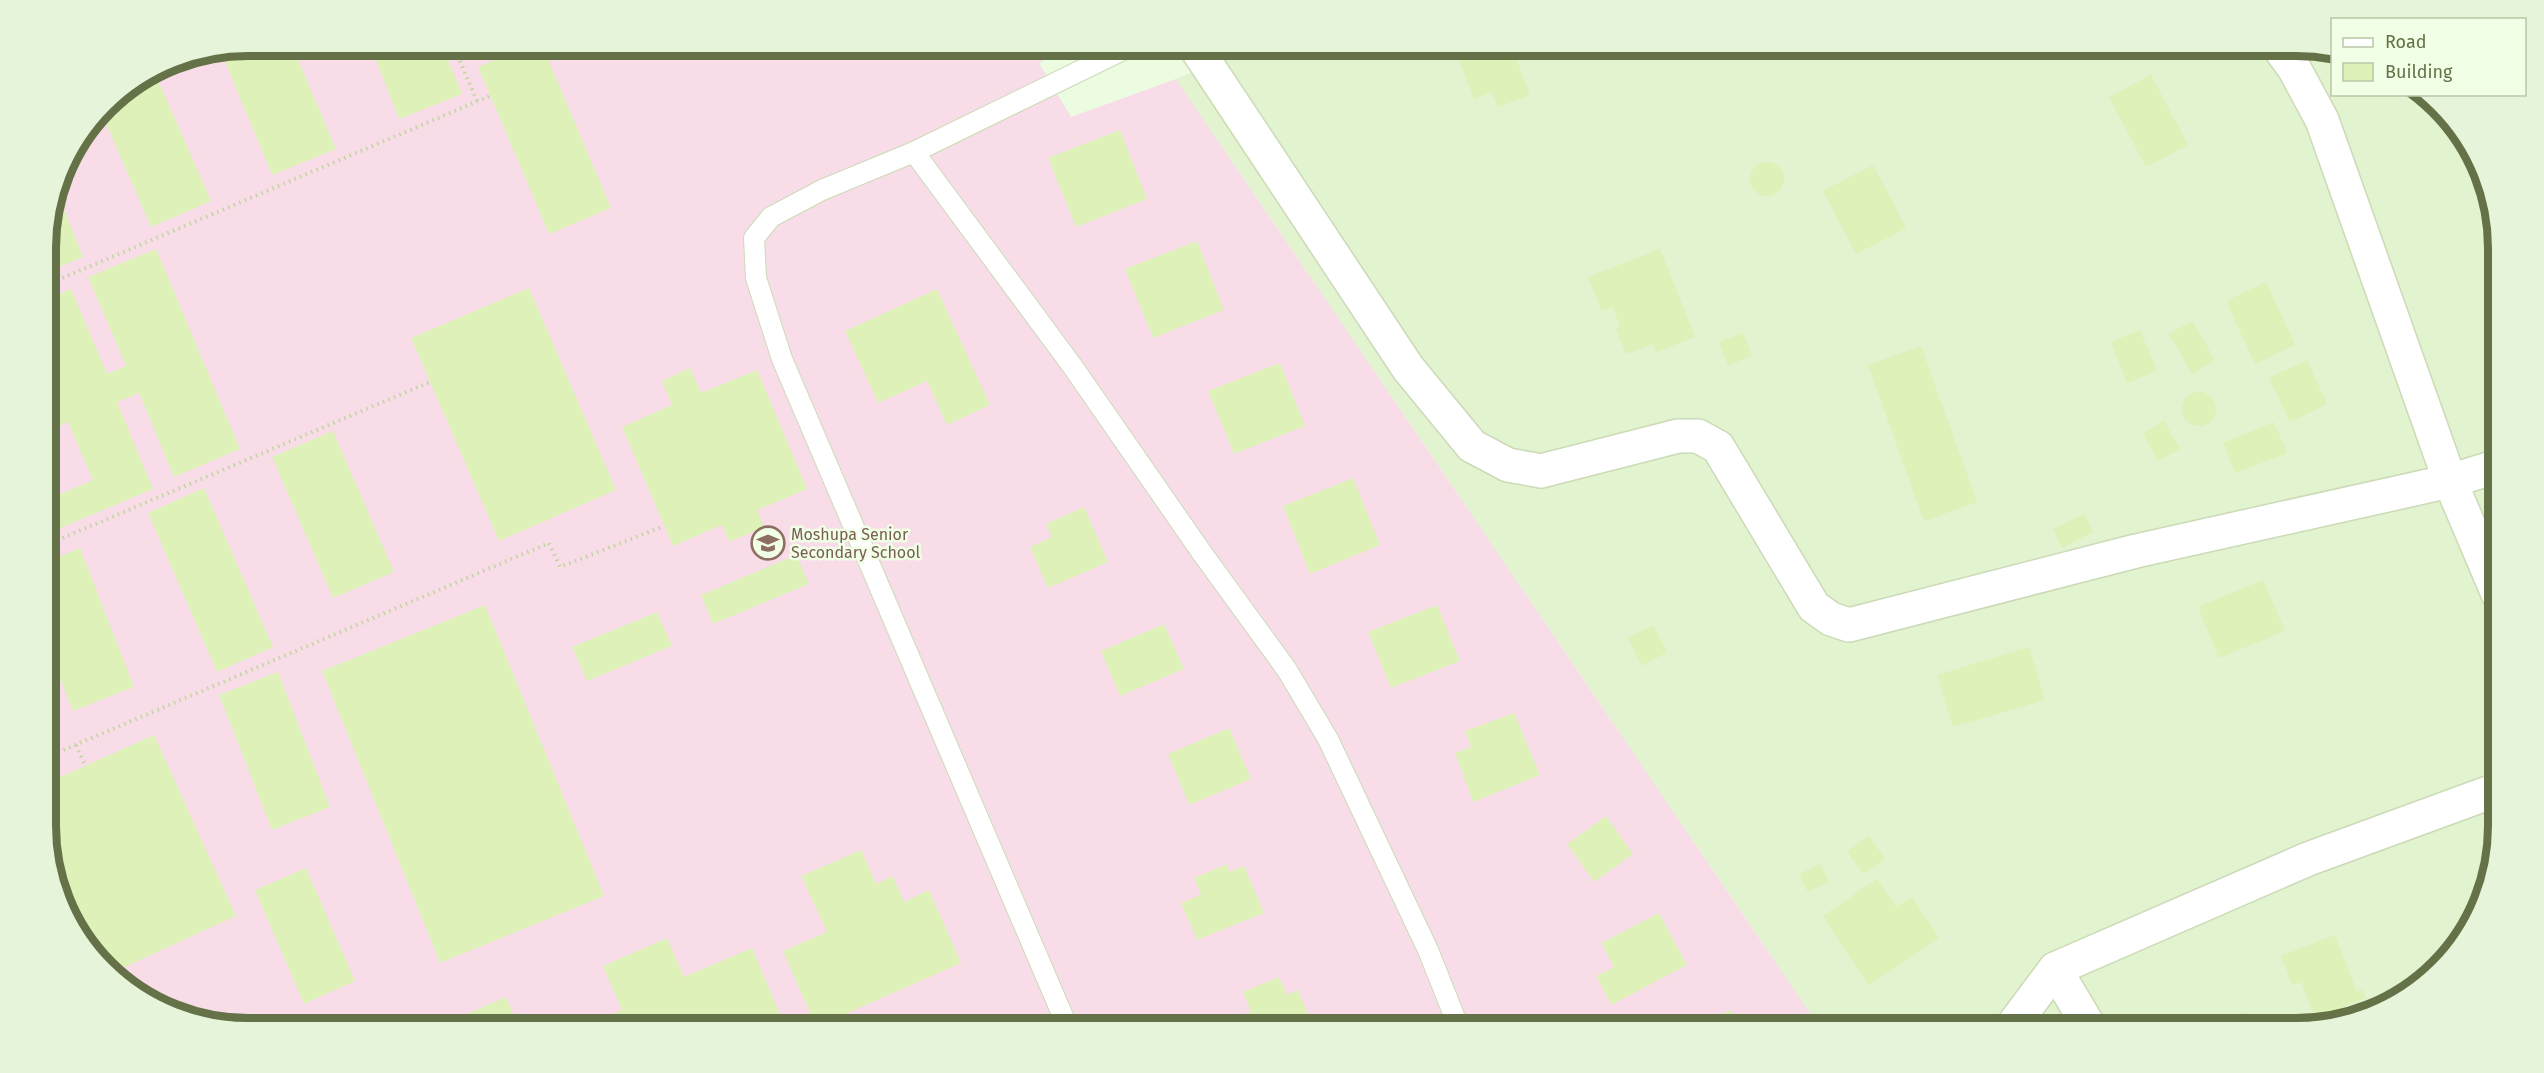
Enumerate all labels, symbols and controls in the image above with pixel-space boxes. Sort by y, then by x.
legend [2331,18,2526,96]
text: Road [2385,31,2427,53]
text: Building [2385,61,2453,83]
school or university icon: Moshupa Senior Secondary School [750,525,786,561]
place label: Moshupa Senior Secondary School [791,525,920,562]

